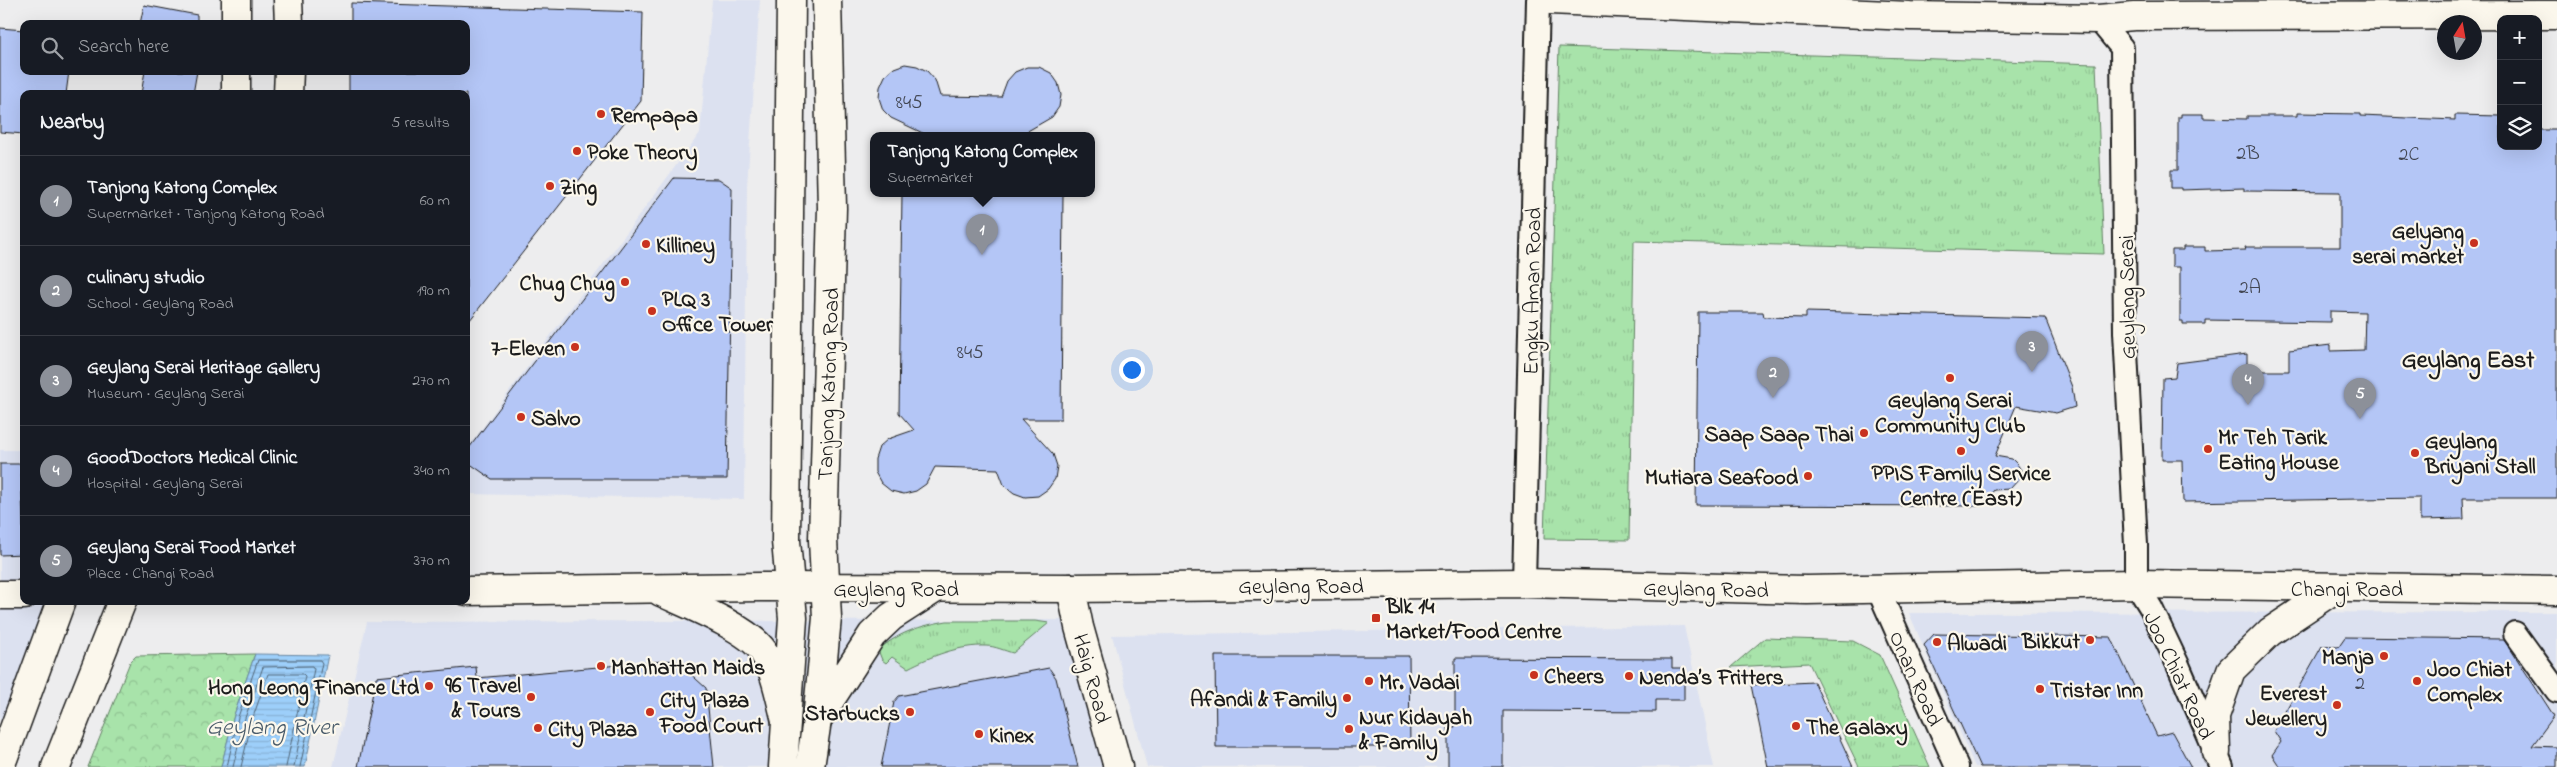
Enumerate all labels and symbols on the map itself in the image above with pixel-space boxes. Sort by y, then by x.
north arrow [2437,15,2482,60]
house number: 845 [895,89,923,118]
place label: Rempapa [611,101,698,133]
marker: Rempapa [595,108,607,120]
place label: Poke Theory [587,138,698,171]
house number: 2B [2236,140,2260,169]
house number: 2C [2399,141,2419,170]
marker: Poke Theory [571,145,583,157]
place label: Zing [560,173,597,206]
marker: Zing [544,180,556,192]
street label: Engku Aman Road [1517,207,1552,375]
pin: 1 [966,214,998,255]
place label: Gelyang serai market [2352,217,2465,274]
place label: Killiney [656,231,715,264]
street label: Geylang Serai [2112,234,2147,359]
marker: Gelyang serai market [2468,237,2480,249]
marker: Killiney [640,238,652,250]
place label: Chug Chug [520,269,615,302]
house number: 2A [2239,274,2261,303]
marker: Chug Chug [619,276,631,288]
place label: PLQ 3 Office Tower [662,285,774,342]
street label: Tanjong Katong Road [811,287,850,481]
marker: PLQ 3 Office Tower [646,305,658,317]
pin: 3 [2016,331,2048,372]
place label: 7-Eleven [491,334,565,366]
house number: 845 [956,339,984,368]
marker: 7-Eleven [569,341,581,353]
district label: Geylang East [2402,344,2535,380]
your location [1119,357,1145,383]
pin: 2 [1757,357,1789,398]
pin: 4 [2232,364,2264,405]
marker: Geylang Serai Community Club [1944,372,1956,384]
pin: 5 [2344,378,2376,419]
place label: Geylang Serai Community Club [1875,386,2025,444]
place label: Salvo [531,404,581,436]
marker: Salvo [515,411,527,423]
place label: Saap Saap Thai [1704,420,1854,452]
place label: Mr Teh Tarik Eating House [2218,423,2340,481]
marker: Saap Saap Thai [1858,427,1870,439]
place label: Geylang Briyani Stall [2424,427,2536,485]
marker: Mr Teh Tarik Eating House [2202,443,2214,455]
marker: PPIS Family Service Centre (East) [1955,445,1967,457]
marker: Geylang Briyani Stall [2409,447,2421,459]
place label: PPIS Family Service Centre (East) [1871,459,2052,516]
place label: Mutiara Seafood [1645,463,1799,495]
marker: Mutiara Seafood [1802,470,1814,482]
street label: Geylang Road [1238,572,1364,605]
street label: Geylang Road [1643,574,1769,609]
street label: Geylang Road [833,575,959,608]
street label: Changi Road [2291,575,2403,608]
place label: Blk 14 Market/Food Centre [1385,592,1563,649]
street label: Joo Chiat Road [2134,607,2221,746]
marker: Blk 14 Market/Food Centre [1370,612,1382,624]
street label: Onan Road [1879,626,1949,732]
place label: Bikkut [2021,627,2081,659]
place label: Alwadi [1947,629,2007,661]
street label: Haig Road [1062,630,1117,728]
marker: Bikkut [2084,634,2096,646]
marker: Alwadi [1931,636,1943,648]
place label: Manja [2322,643,2374,675]
marker: Manja [2378,650,2390,662]
place label: Manhattan Maids [611,653,765,685]
place label: Joo Chiat Complex [2427,655,2512,712]
marker: Manhattan Maids [595,660,607,672]
place label: Cheers [1544,662,1604,694]
place label: Nenda’s Fritters [1639,663,1784,695]
place label: Mr. Vadai [1379,668,1460,700]
marker: Cheers [1528,669,1540,681]
marker: Nenda’s Fritters [1623,670,1635,682]
house number: 2 [2355,670,2365,699]
place label: 96 Travel & Tours [444,671,521,728]
place label: Hong Leong Finance Ltd [208,673,420,706]
marker: Mr. Vadai [1363,675,1375,687]
marker: Joo Chiat Complex [2411,675,2423,687]
place label: Tristar Inn [2050,676,2143,708]
place label: Everest Jewellery [2246,679,2328,737]
marker: Hong Leong Finance Ltd [423,680,435,692]
marker: Tristar Inn [2034,683,2046,695]
place label: Afandi & Family [1190,685,1337,718]
place label: City Plaza Food Court [659,686,764,743]
marker: 96 Travel & Tours [525,691,537,703]
marker: Afandi & Family [1341,692,1353,704]
place label: Starbucks [805,699,900,731]
marker: Everest Jewellery [2331,699,2343,711]
place label: Nur Kidayah & Family [1358,703,1472,761]
marker: City Plaza Food Court [644,706,656,718]
marker: Starbucks [904,706,916,718]
water label: Geylang River [207,711,340,746]
place label: The Galaxy [1806,713,1908,746]
place label: City Plaza [548,715,637,748]
marker: The Galaxy [1790,720,1802,732]
place label: Kinex [989,721,1034,753]
marker: City Plaza [532,722,544,734]
marker: Nur Kidayah & Family [1343,723,1355,735]
marker: Kinex [973,728,985,740]

